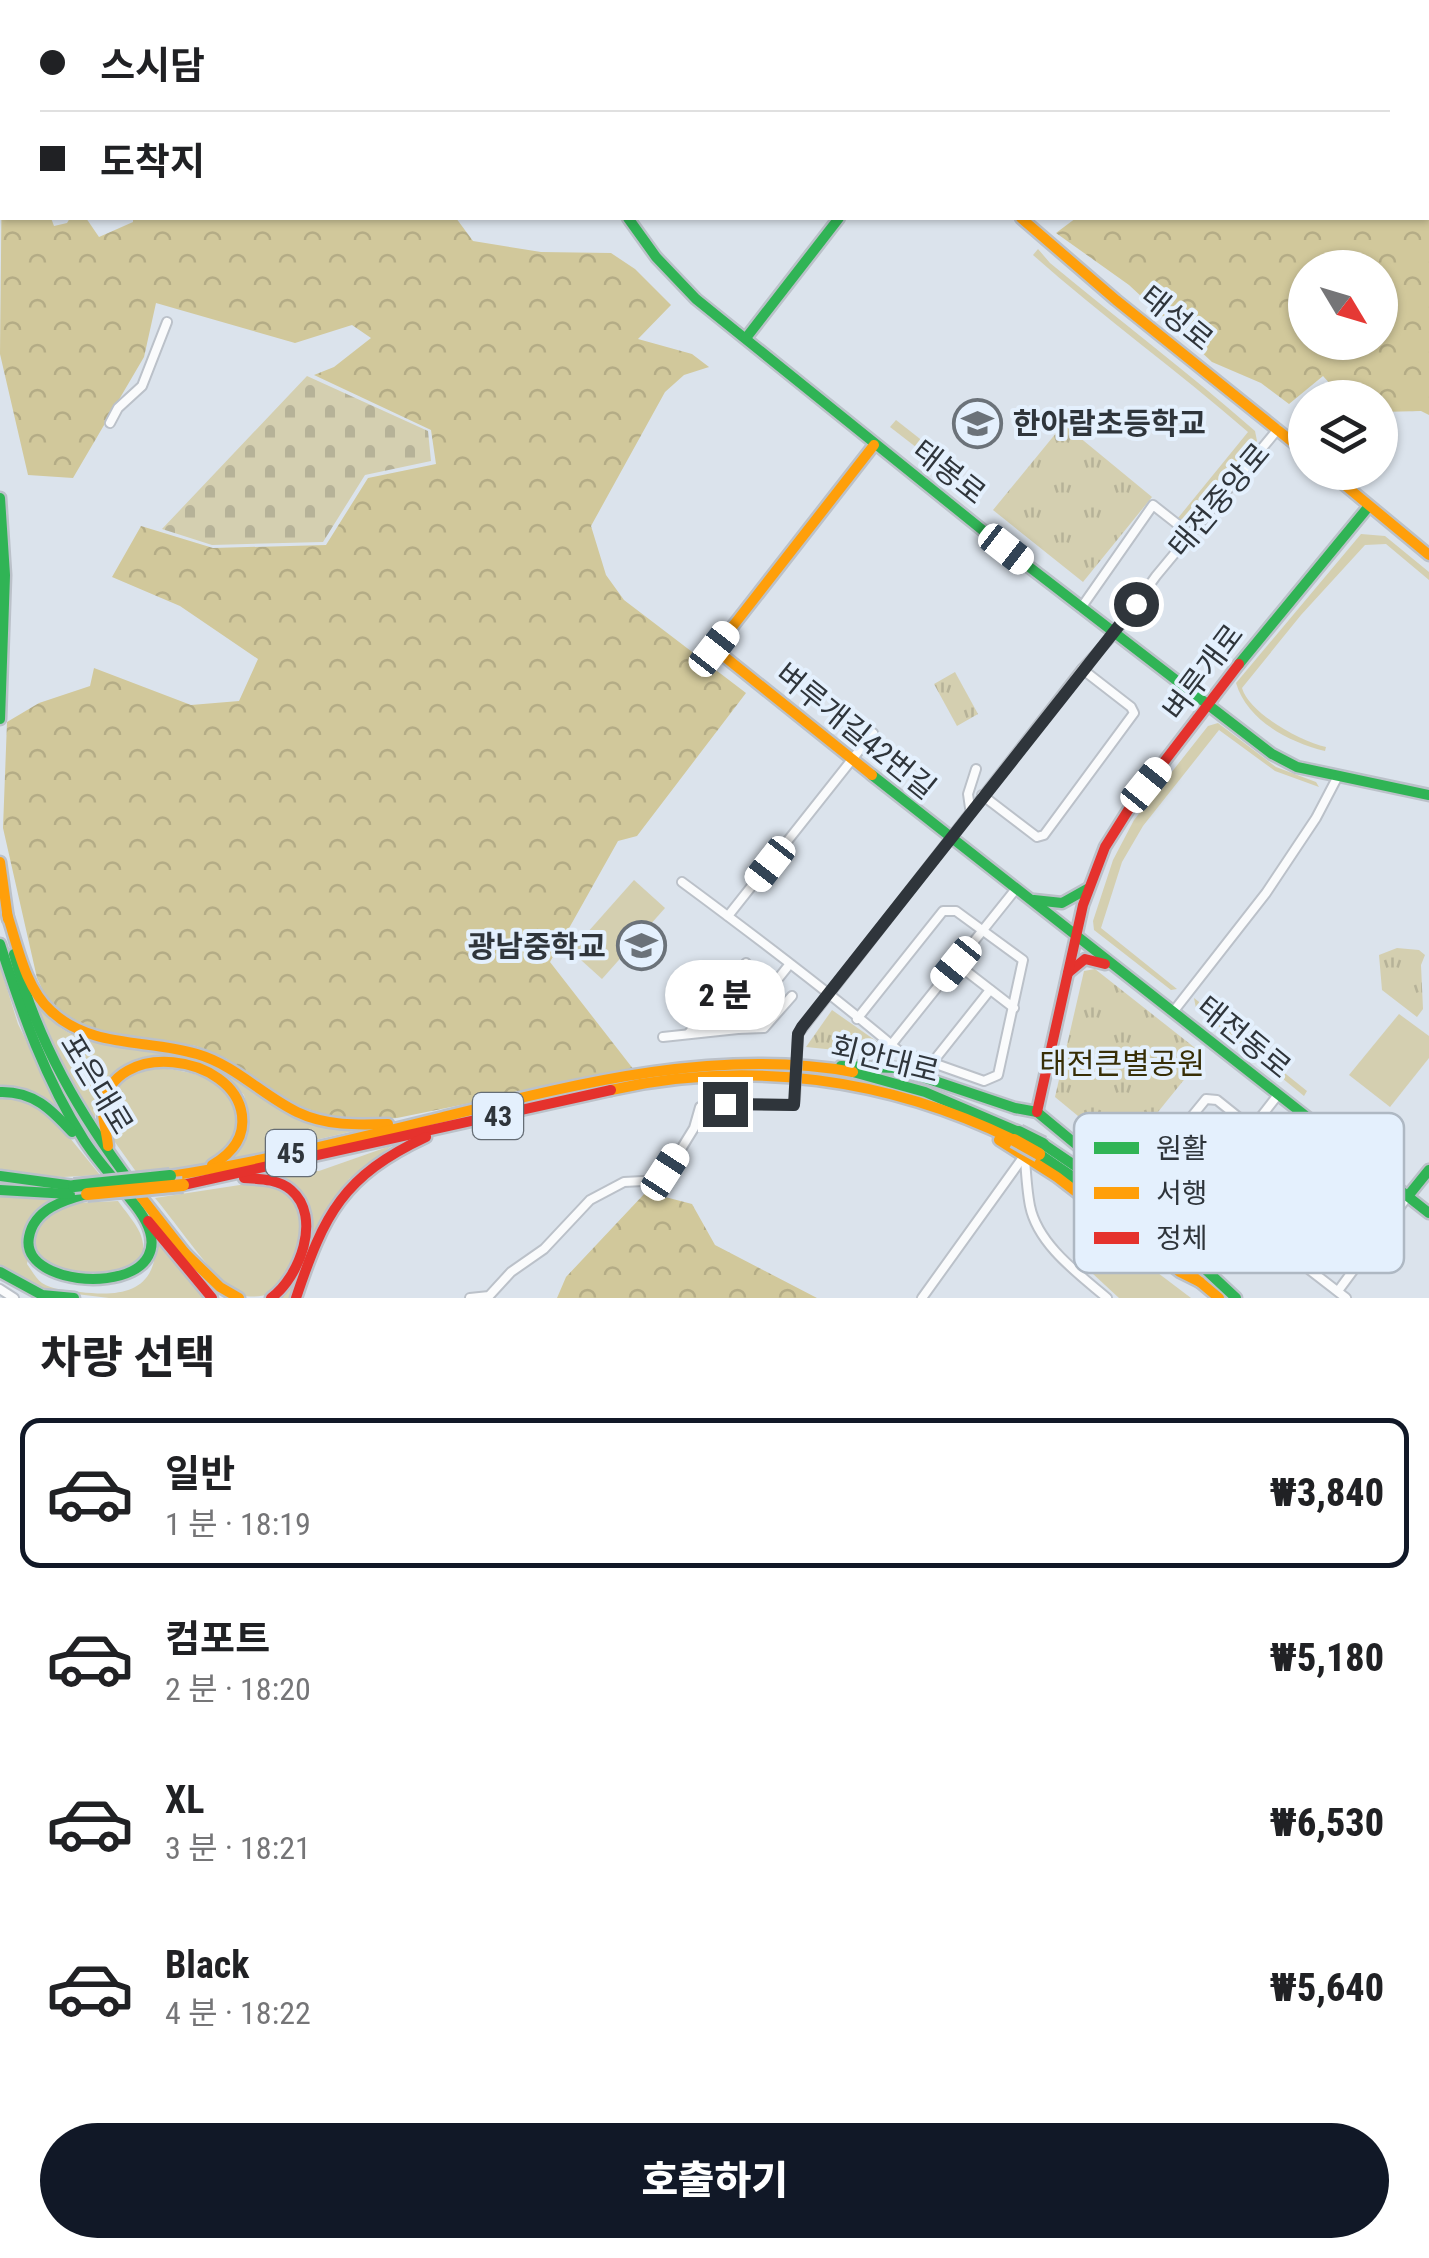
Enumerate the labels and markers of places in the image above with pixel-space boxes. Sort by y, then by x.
school or university icon: 한아람초등학교 [952,397,1004,449]
place label: 한아람초등학교 [1013,406,1206,441]
school or university icon: 광남중학교 [615,920,667,972]
place label: 광남중학교 [468,929,606,964]

